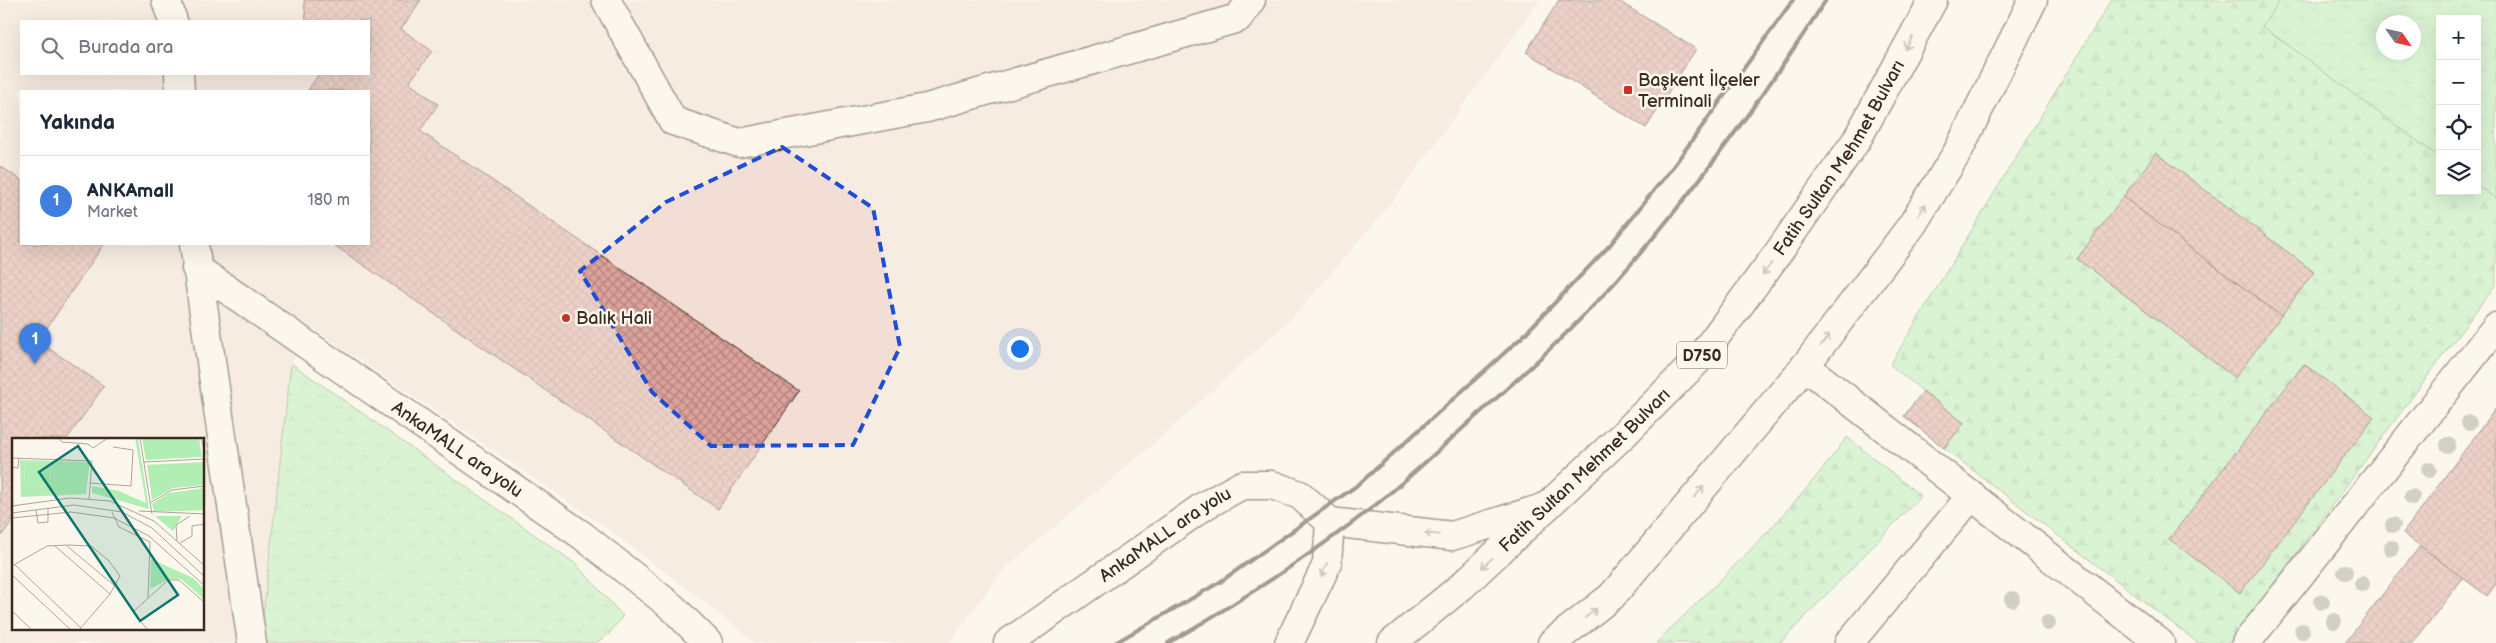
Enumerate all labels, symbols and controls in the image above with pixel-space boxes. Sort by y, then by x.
north arrow [2376,15,2421,60]
map controls [2436,15,2481,195]
button: + [2436,15,2481,60]
search box [20,20,370,75]
icon: search [38,34,66,62]
one-way arrow [1904,35,1914,49]
text: Burada ara [78,36,174,59]
street label: Fatih Sultan Mehmet Bulvarı [1769,57,1909,260]
button: − [2436,60,2481,105]
place label: Başkent İlçeler Terminali [1638,69,1760,112]
marker: Başkent İlçeler Terminali [1622,84,1634,96]
button: locate [2436,105,2481,150]
text: Yakında [40,110,115,135]
button: layers [2436,150,2481,195]
text: ANKAmall [87,180,174,203]
text: 1 [53,191,59,210]
text: 180 m [308,191,350,210]
text: Market [87,203,138,222]
one-way arrow [1917,203,1927,217]
one-way arrow [1762,262,1772,276]
place label: Balık Hali [576,308,652,329]
marker: Balık Hali [560,312,572,324]
pin: 1 [19,323,51,364]
one-way arrow [1819,334,1830,347]
your location [1007,336,1033,362]
road number: D750 [1677,342,1727,368]
street label: Fatih Sultan Mehmet Bulvarı [1495,384,1675,557]
street label: AnkaMALL ara yolu [388,397,527,502]
inset map [12,438,205,630]
street label: AnkaMALL ara yolu [1095,483,1235,587]
one-way arrow [1693,486,1704,499]
one-way arrow [1425,529,1441,539]
one-way arrow [1480,557,1493,569]
one-way arrow [1318,562,1328,577]
one-way arrow [1584,607,1597,618]

